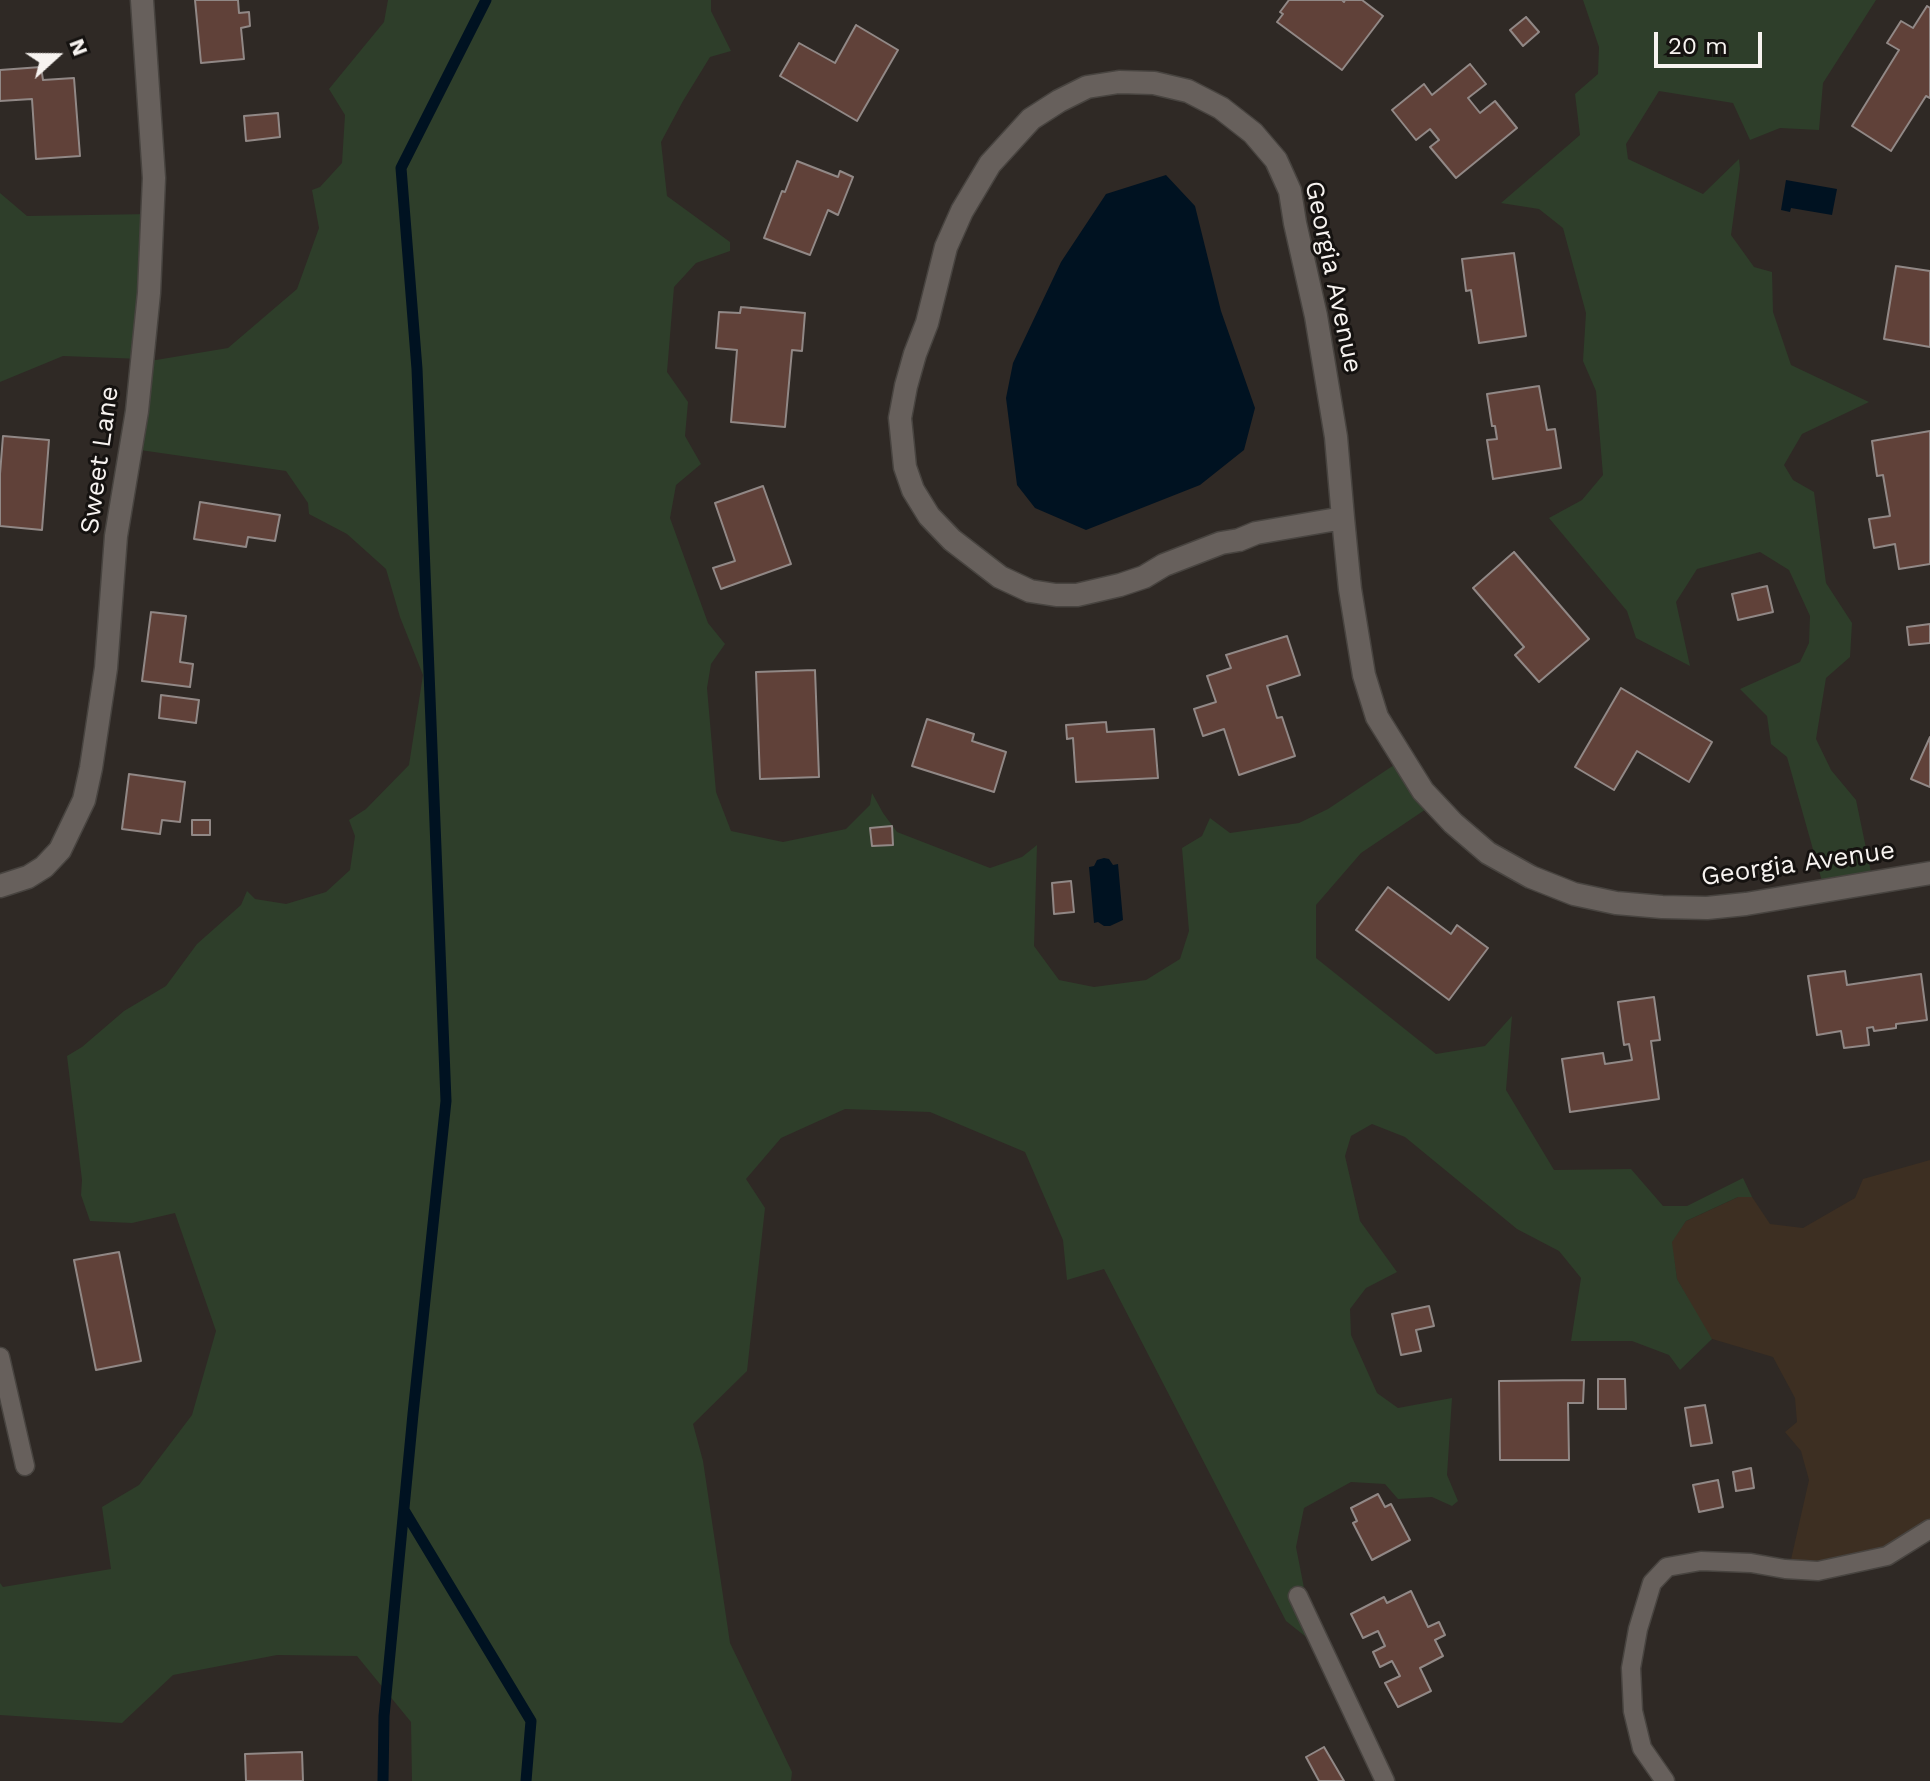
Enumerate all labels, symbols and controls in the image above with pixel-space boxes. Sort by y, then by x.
north arrow [16,16,96,96]
scale bar [1658,16,1766,66]
text: 20 m [1668,32,1728,60]
text: N [64,35,93,59]
street label: Georgia Avenue [1297,178,1369,376]
street label: Sweet Lane [74,384,126,536]
street label: Georgia Avenue [1699,835,1897,893]

